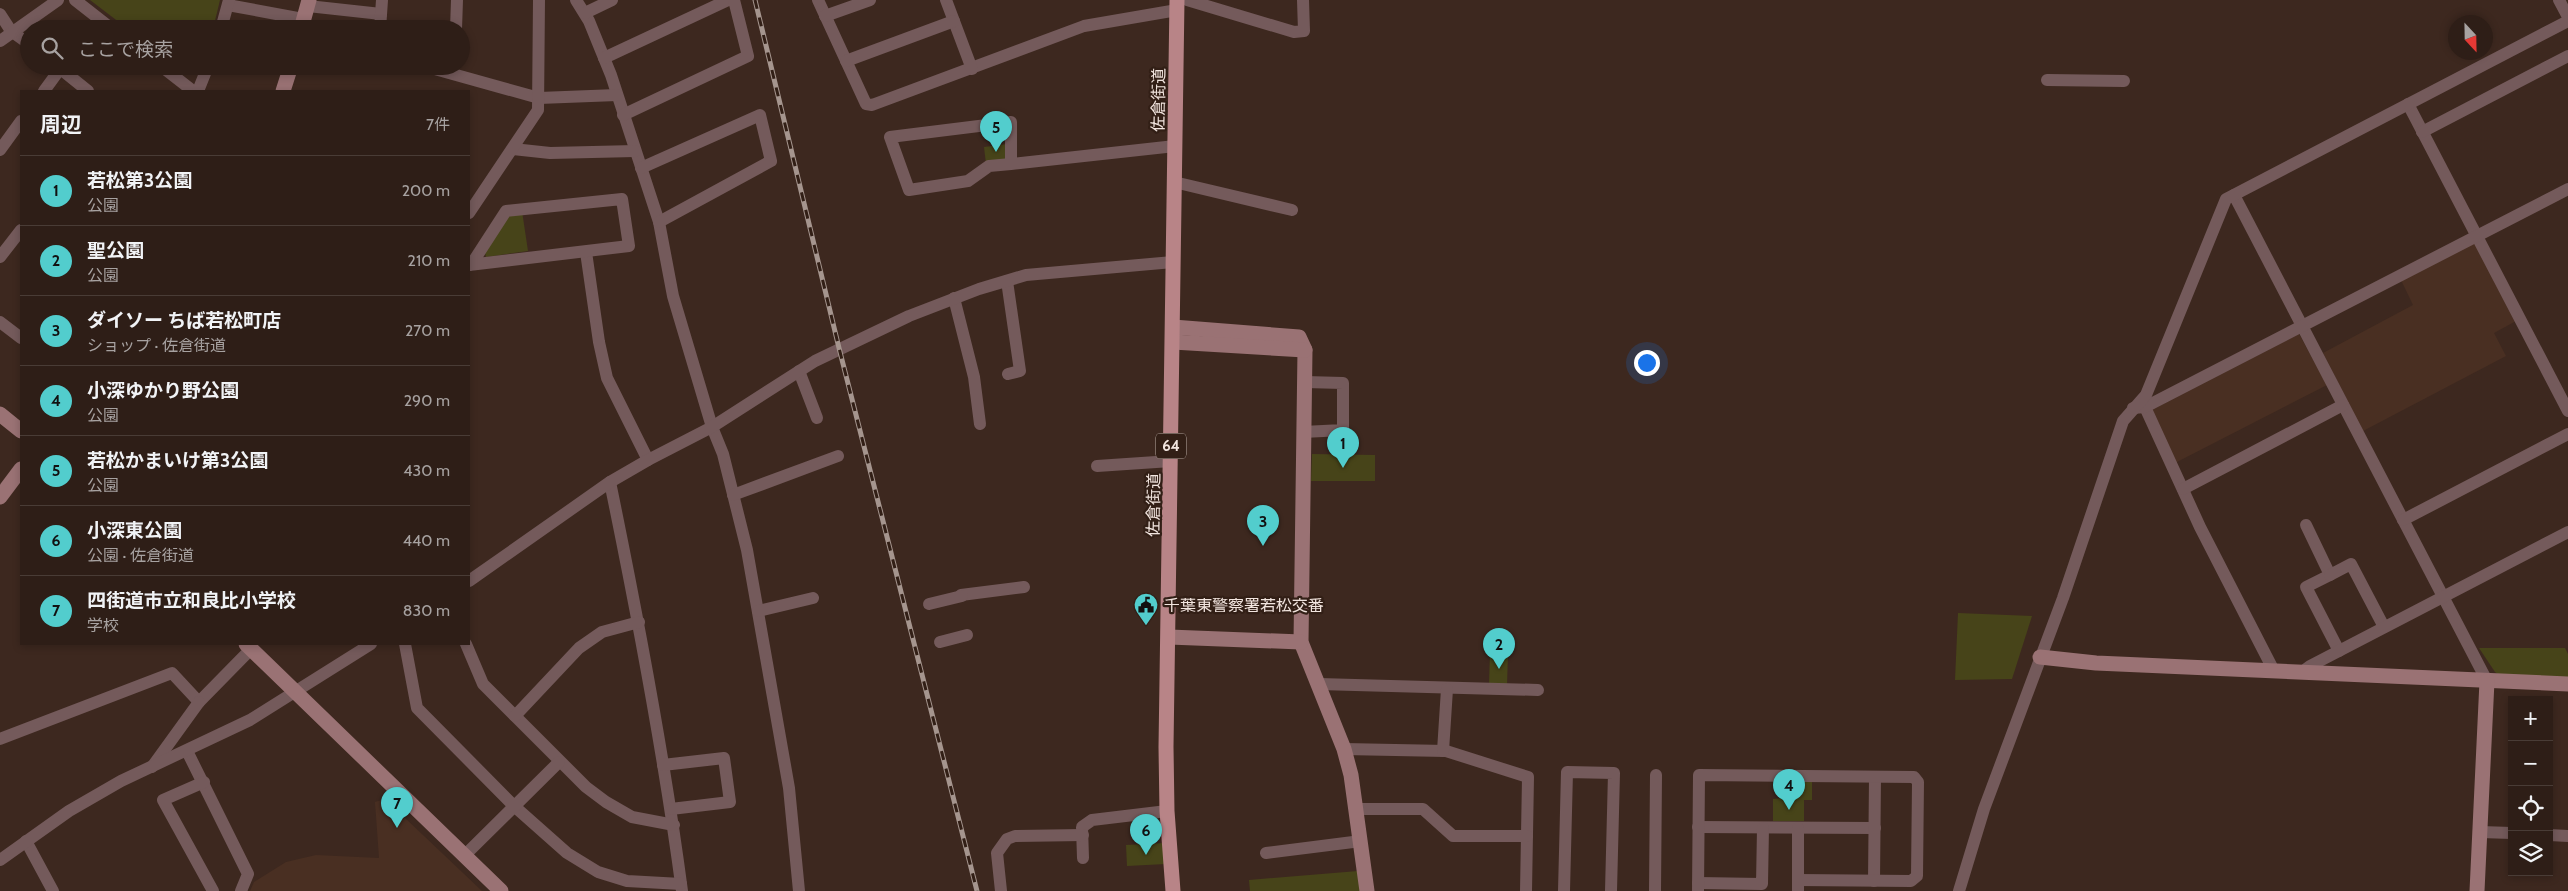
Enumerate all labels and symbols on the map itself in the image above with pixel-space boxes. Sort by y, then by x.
north arrow [2448,15,2493,60]
street label: 佐倉街道 [1148,68,1169,132]
pin: 5 [980,111,1012,152]
your location [1634,350,1660,376]
pin: 1 [1327,427,1359,468]
road number: 64 [1156,434,1186,458]
street label: 佐倉街道 [1143,473,1164,537]
pin: 3 [1247,505,1279,546]
public building icon: 千葉東警察署若松交番 [1133,592,1159,626]
place label: 千葉東警察署若松交番 [1164,596,1324,615]
pin: 2 [1483,628,1515,669]
pin: 4 [1773,769,1805,810]
pin: 7 [381,787,413,828]
pin: 6 [1130,814,1162,855]

